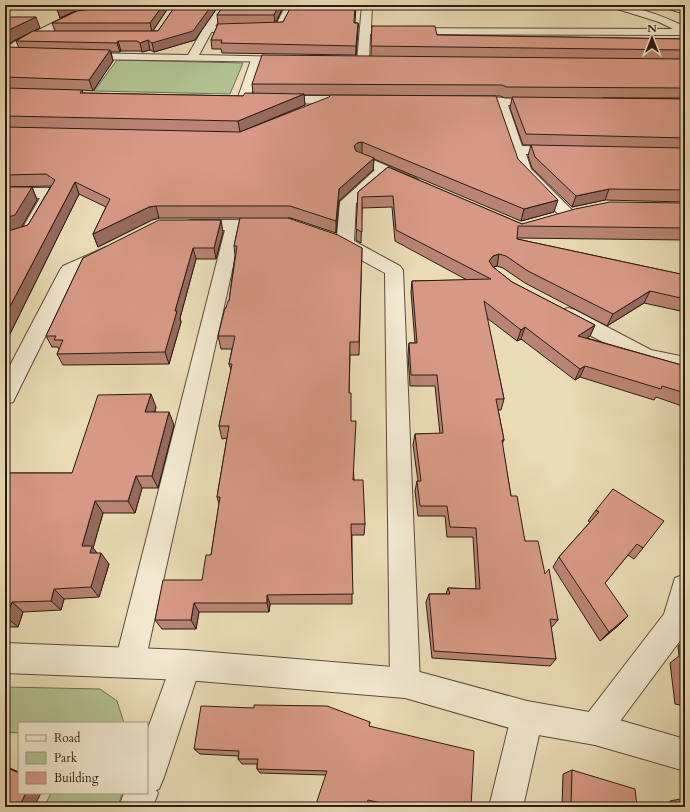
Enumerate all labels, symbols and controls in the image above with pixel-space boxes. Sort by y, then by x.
north arrow [632,18,672,58]
text: N [647,21,657,36]
legend [18,722,148,794]
text: Road [54,730,81,746]
text: Park [54,750,78,766]
text: Building [54,770,99,786]

